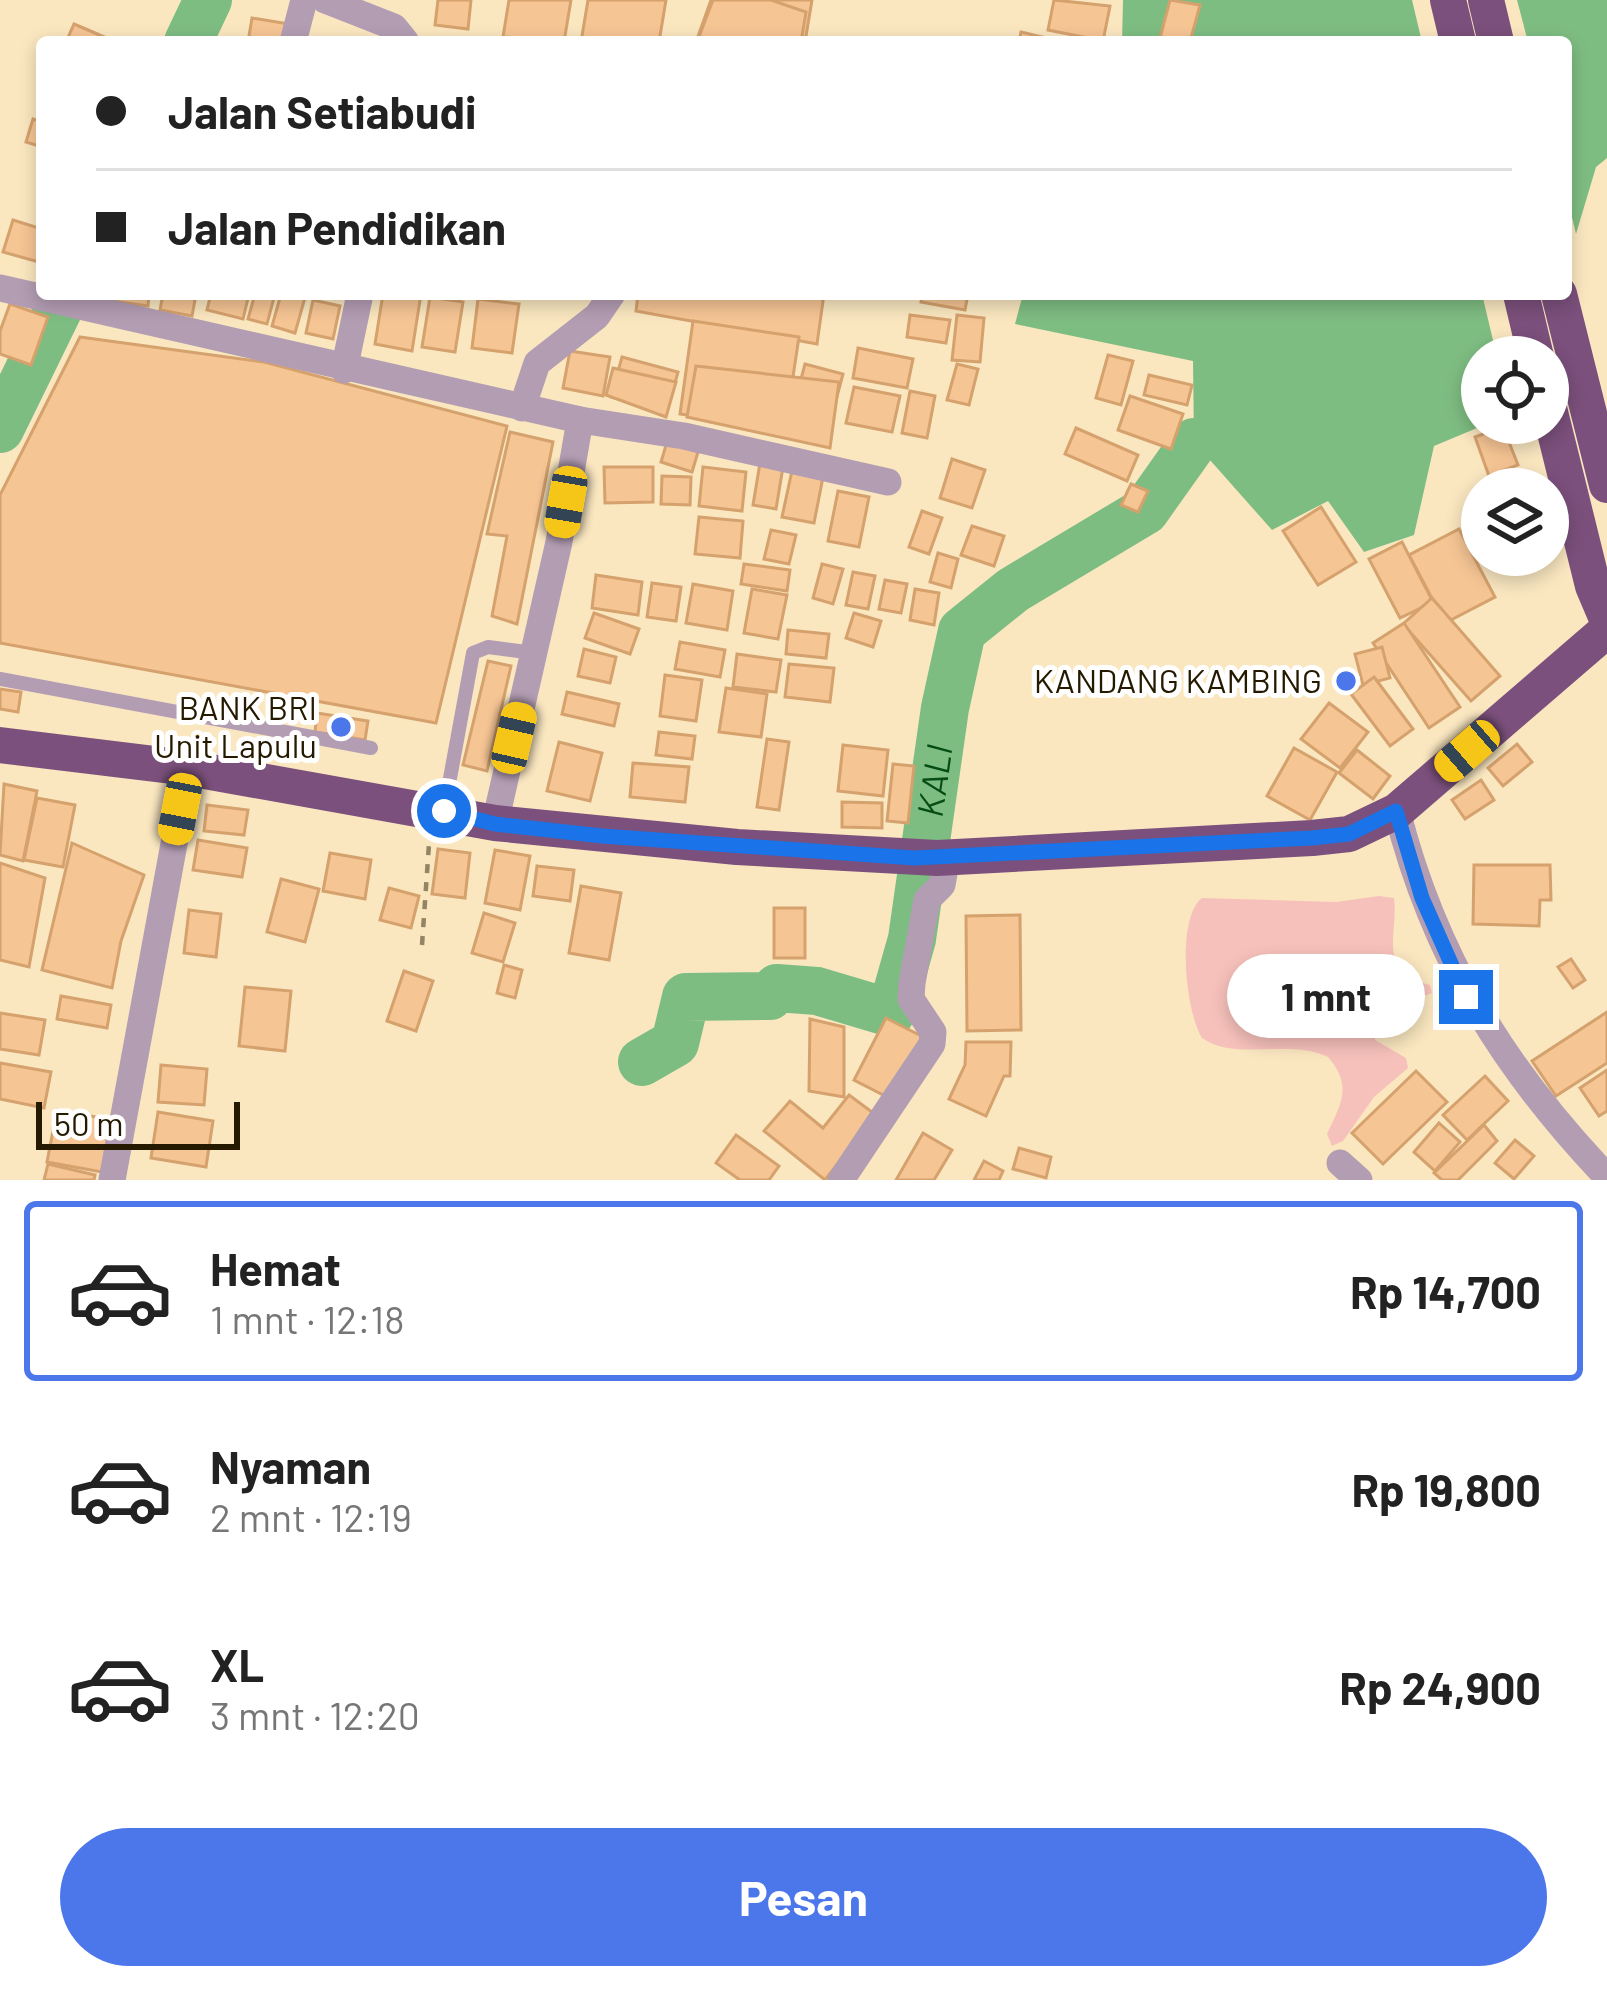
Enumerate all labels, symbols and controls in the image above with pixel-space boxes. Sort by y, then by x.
text: Jalan Setiabudi [168,84,476,138]
text: Jalan Pendidikan [168,200,506,254]
map controls [1461,336,1569,576]
button: locate [1461,336,1569,444]
car [542,463,590,541]
button: layers [1461,468,1569,576]
place label: KANDANG KAMBING [1034,660,1322,700]
marker: KANDANG KAMBING [1333,668,1359,694]
place label: BANK BRI Unit Lapulu [154,687,317,765]
car [488,699,540,777]
marker: BANK BRI Unit Lapulu [328,714,354,740]
car [1428,714,1506,788]
water label: KALI [907,742,960,820]
car [155,770,205,848]
route start [417,784,471,838]
callout: 1 mnt [1226,955,1424,1039]
route end [1439,970,1493,1024]
text: 1 mnt [1281,972,1371,1019]
scale bar [36,1096,240,1149]
text: 50 m [54,1103,124,1143]
icon: car [66,1237,174,1345]
text: Hemat [210,1241,341,1295]
text: Rp 14,700 [1350,1264,1541,1318]
text: 1 mnt · 12:18 [210,1295,404,1342]
icon: car [66,1435,174,1543]
text: Nyaman [210,1439,371,1493]
text: Rp 19,800 [1351,1462,1541,1516]
text: 2 mnt · 12:19 [210,1493,412,1540]
icon: car [66,1633,174,1741]
text: XL [210,1637,264,1691]
text: Rp 24,900 [1339,1660,1541,1714]
text: 3 mnt · 12:20 [210,1691,420,1738]
button: Pesan [60,1828,1547,1966]

